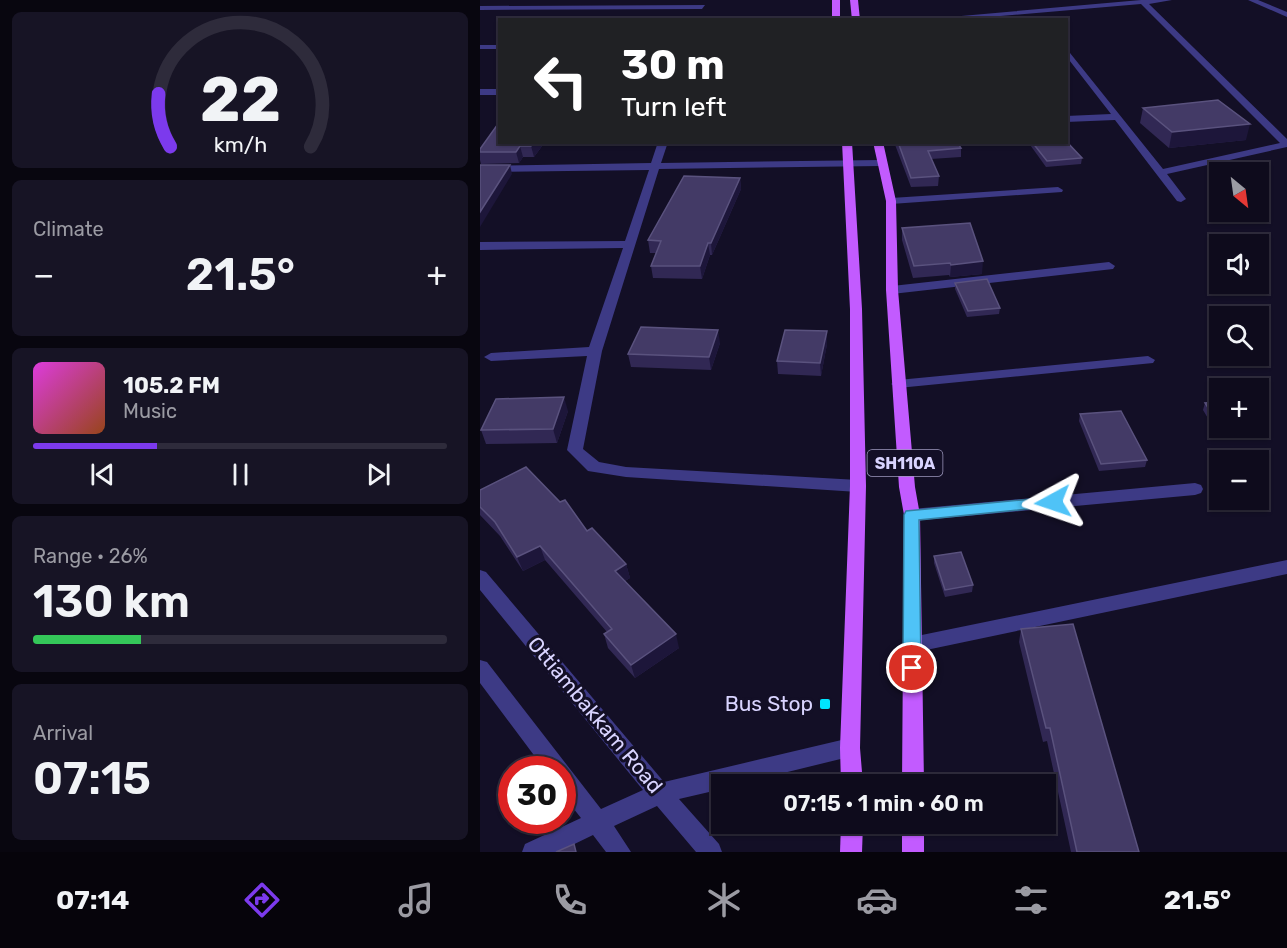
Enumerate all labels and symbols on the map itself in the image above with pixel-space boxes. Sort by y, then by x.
north arrow [1209,162,1269,222]
road number: SH110A [868,450,942,476]
position arrow [1021,470,1085,534]
street label: Ottiambakkam Road [523,631,668,798]
pin [886,642,937,693]
place label: Bus Stop [725,691,813,716]
marker: Bus Stop [818,697,832,711]
speed limit sign: 30 [498,756,576,834]

